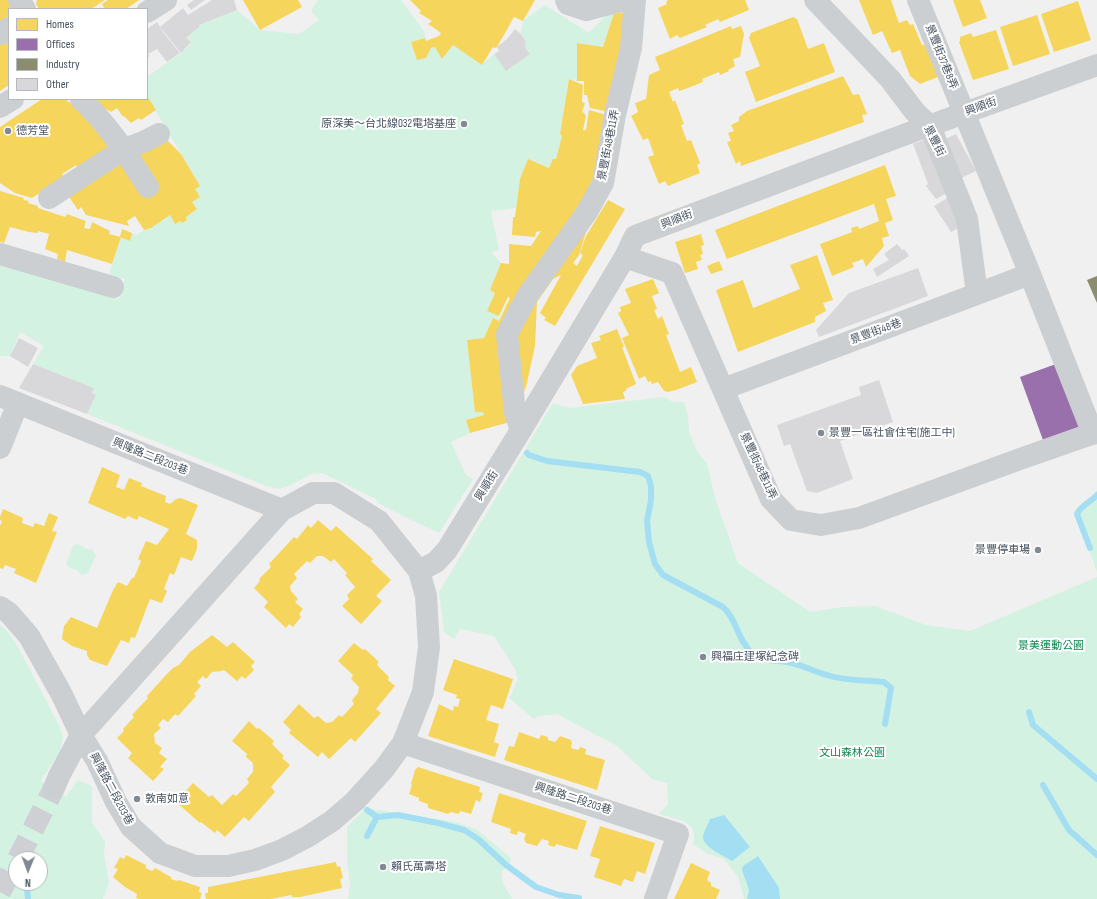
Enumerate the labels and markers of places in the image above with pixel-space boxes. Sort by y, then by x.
place label: 原深美～台北線032電塔基座 [321,117,456,131]
marker: 原深美～台北線032電塔基座 [459,119,469,129]
place label: 德芳堂 [16,124,49,138]
marker: 德芳堂 [3,126,13,136]
place label: 景豐一區社會住宅(施工中) [829,426,955,440]
marker: 景豐一區社會住宅(施工中) [816,428,826,438]
place label: 景豐停車場 [975,543,1030,557]
marker: 景豐停車場 [1033,545,1043,555]
place label: 興福庄建塚紀念碑 [711,650,799,664]
marker: 興福庄建塚紀念碑 [698,652,708,662]
place label: 敦南如意 [145,792,189,806]
marker: 敦南如意 [132,794,142,804]
place label: 賴氏萬壽塔 [391,860,446,874]
marker: 賴氏萬壽塔 [378,862,388,872]

